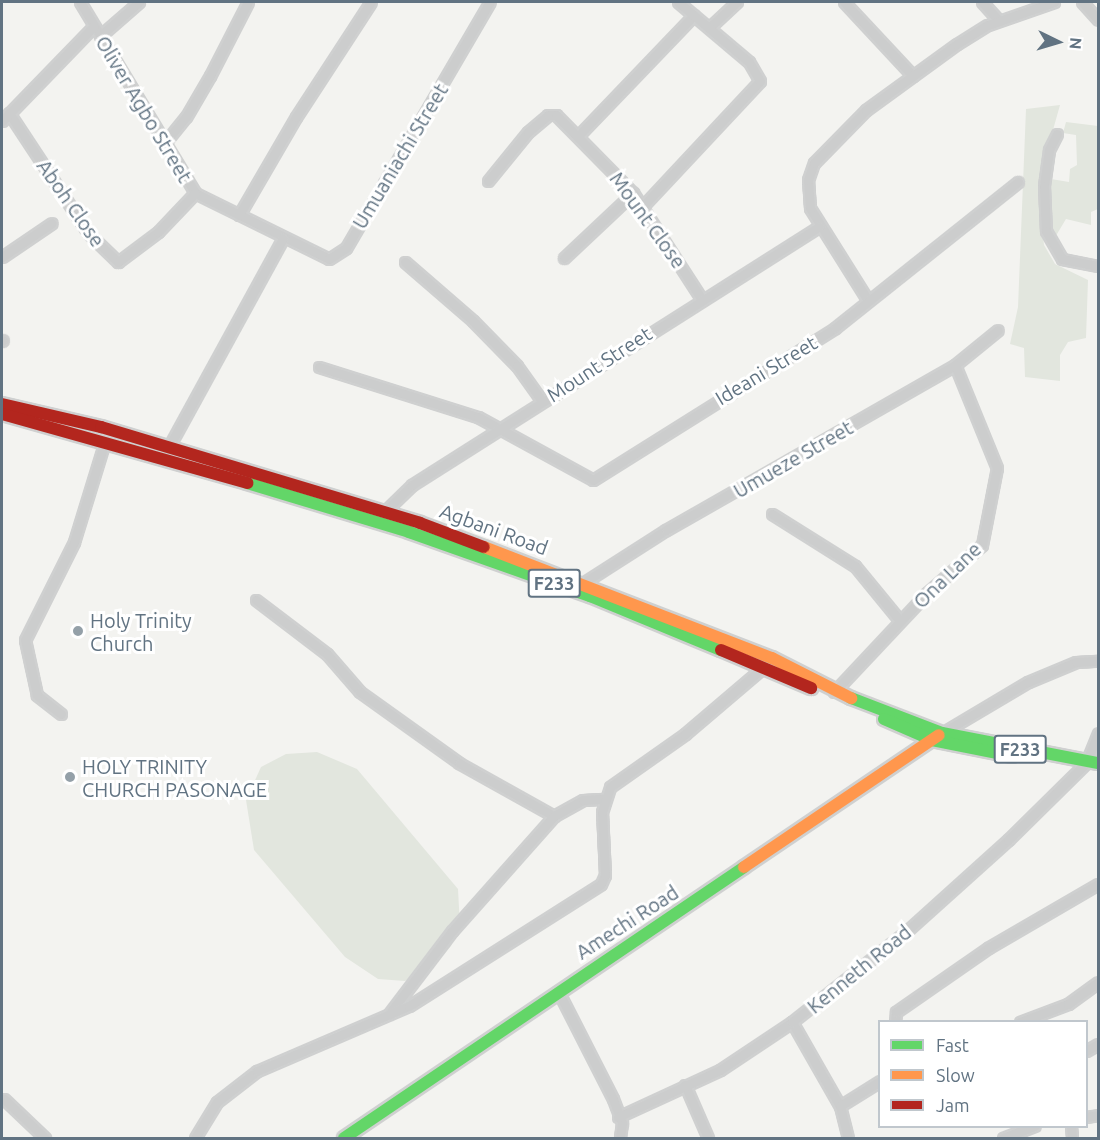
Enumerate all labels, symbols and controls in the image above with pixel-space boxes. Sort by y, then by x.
north arrow [1028,12,1088,72]
street label: Oliver Agbo Street [91,31,197,187]
text: N [1066,37,1085,50]
street label: Umuaniachi Street [347,79,453,233]
street label: Aboh Close [32,155,110,251]
street label: Mount Close [605,167,691,273]
street label: Mount Street [542,321,656,407]
street label: Ideani Street [711,330,821,410]
street label: Umueze Street [729,415,857,503]
street label: Agbani Road [437,498,551,560]
street label: Ona Lane [908,537,986,613]
road number: F233 [527,568,581,598]
place label: Holy Trinity Church [90,608,192,655]
marker: Holy Trinity Church [71,624,85,638]
road number: F233 [993,734,1047,764]
place label: HOLY TRINITY CHURCH PASONAGE [82,754,267,801]
marker: HOLY TRINITY CHURCH PASONAGE [63,770,77,784]
street label: Amechi Road [571,880,683,964]
street label: Kenneth Road [802,920,916,1018]
legend [878,1020,1088,1128]
text: Fast [936,1035,969,1055]
text: Slow [936,1065,975,1085]
text: Jam [936,1095,970,1115]

